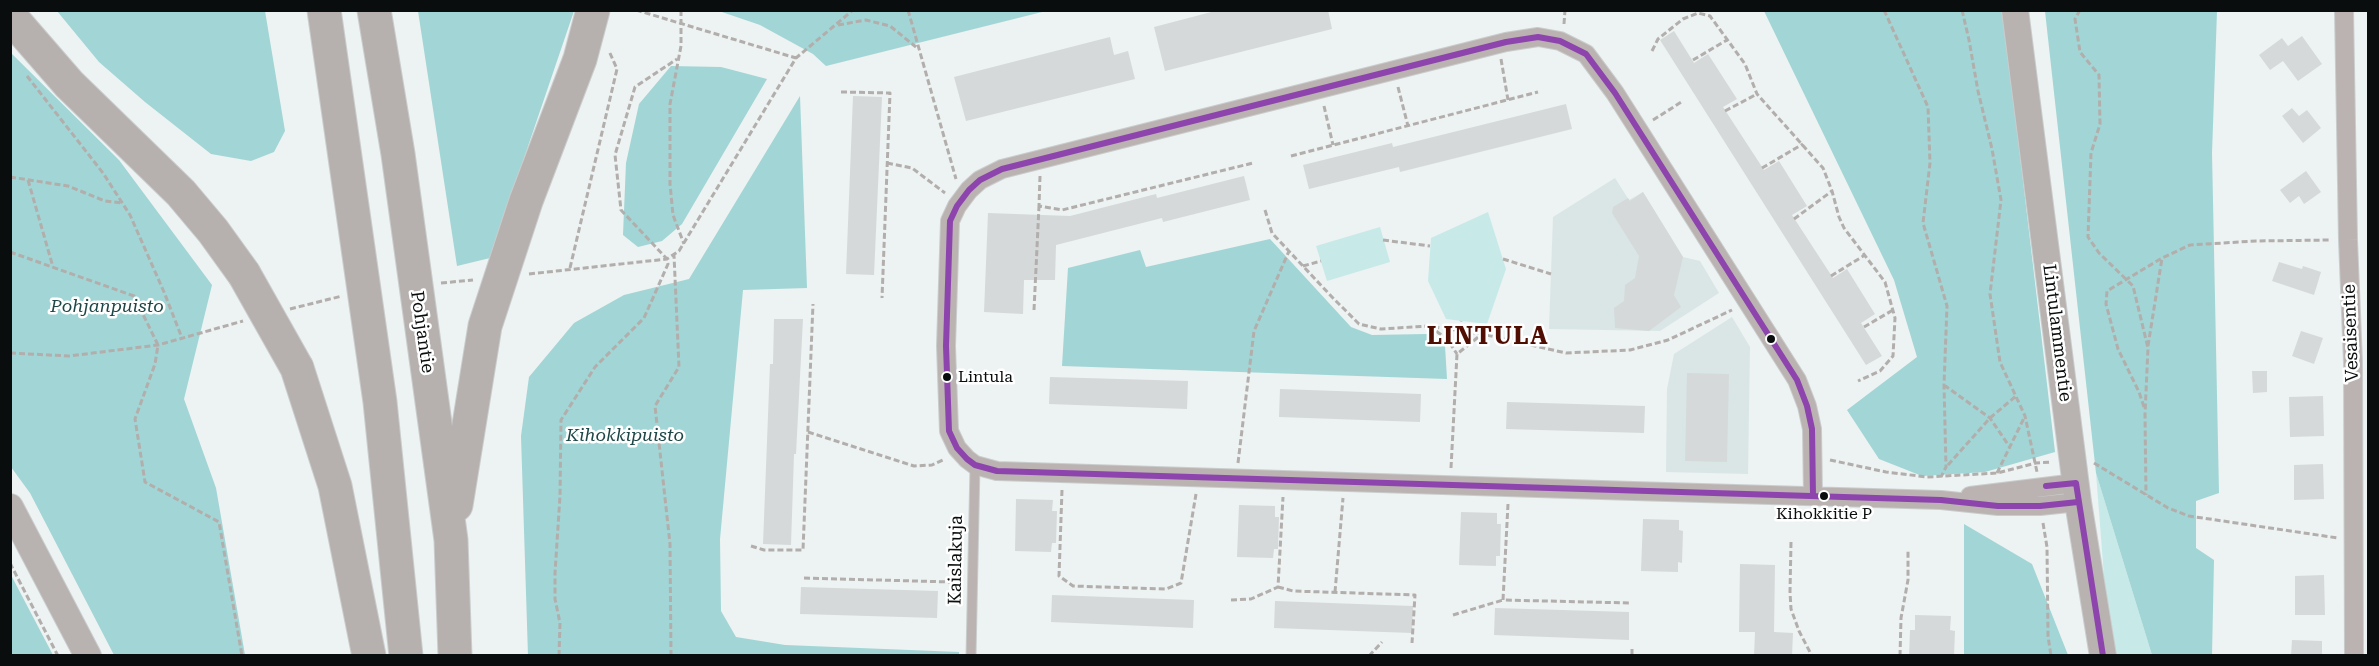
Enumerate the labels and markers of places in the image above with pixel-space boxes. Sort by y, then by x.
unlabelled marker [1765,333,1777,345]
place label: Lintula [958,367,1013,387]
marker: Lintula [941,371,953,383]
marker: Kihokkitie P [1818,490,1830,502]
place label: Kihokkitie P [1776,504,1872,524]

